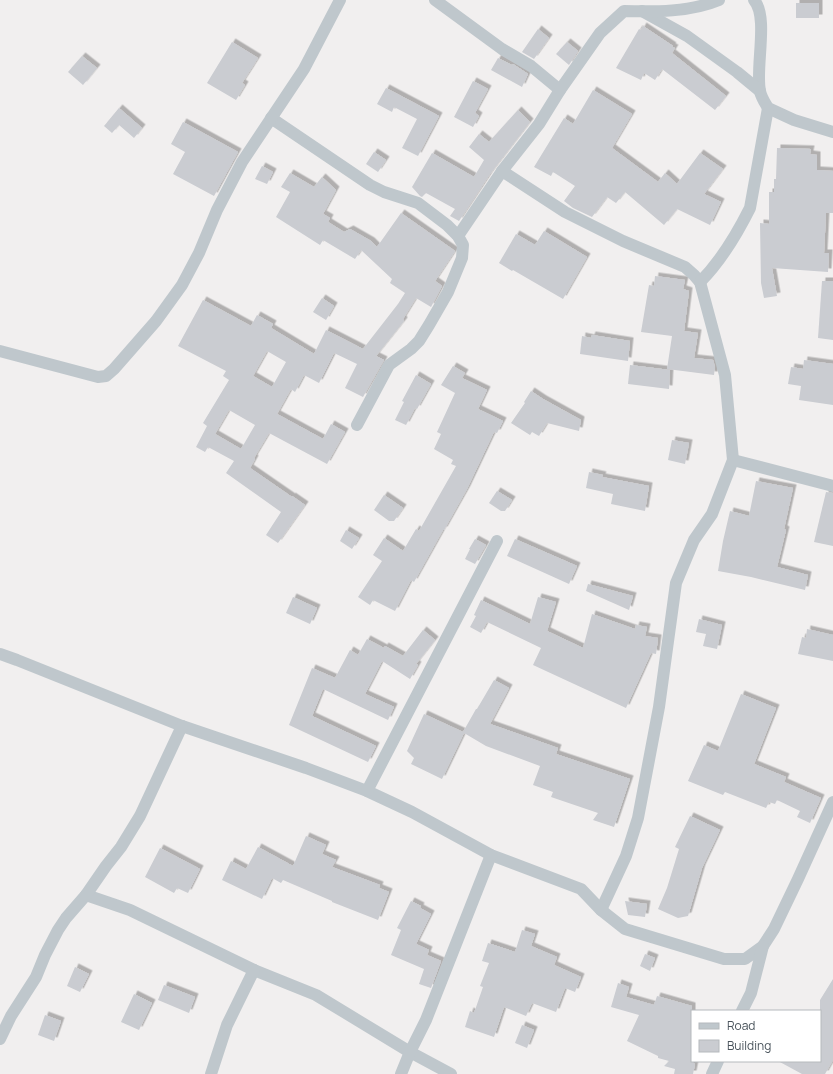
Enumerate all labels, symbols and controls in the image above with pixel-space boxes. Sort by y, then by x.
legend [691,1010,821,1062]
text: Road [727,1017,755,1034]
text: Building [727,1037,771,1054]

